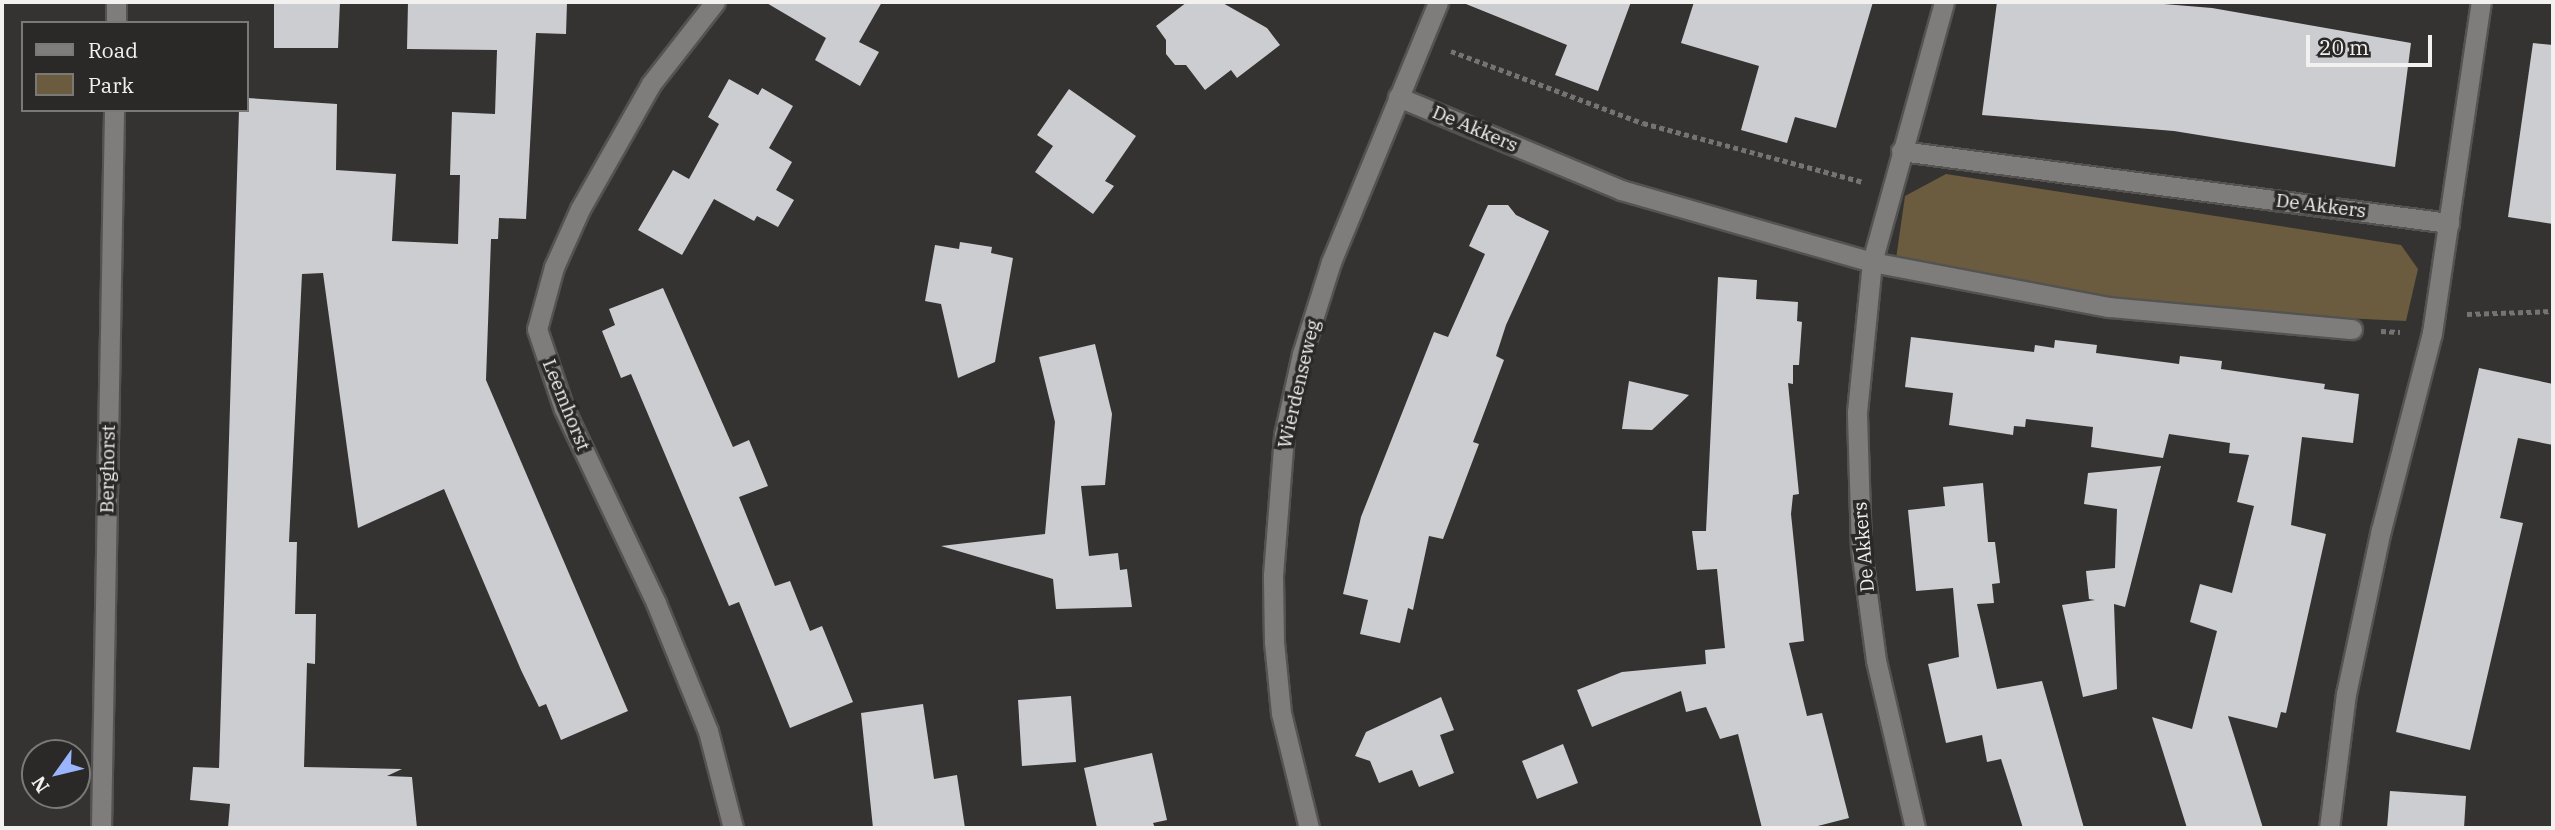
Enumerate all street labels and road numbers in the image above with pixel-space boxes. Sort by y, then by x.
street label: De Akkers [1429,101,1521,157]
street label: De Akkers [2275,189,2367,223]
street label: Wierdenseweg [1273,318,1325,450]
street label: Leemhorst [537,356,595,454]
street label: Berghorst [96,425,120,513]
street label: De Akkers [1849,501,1879,593]

